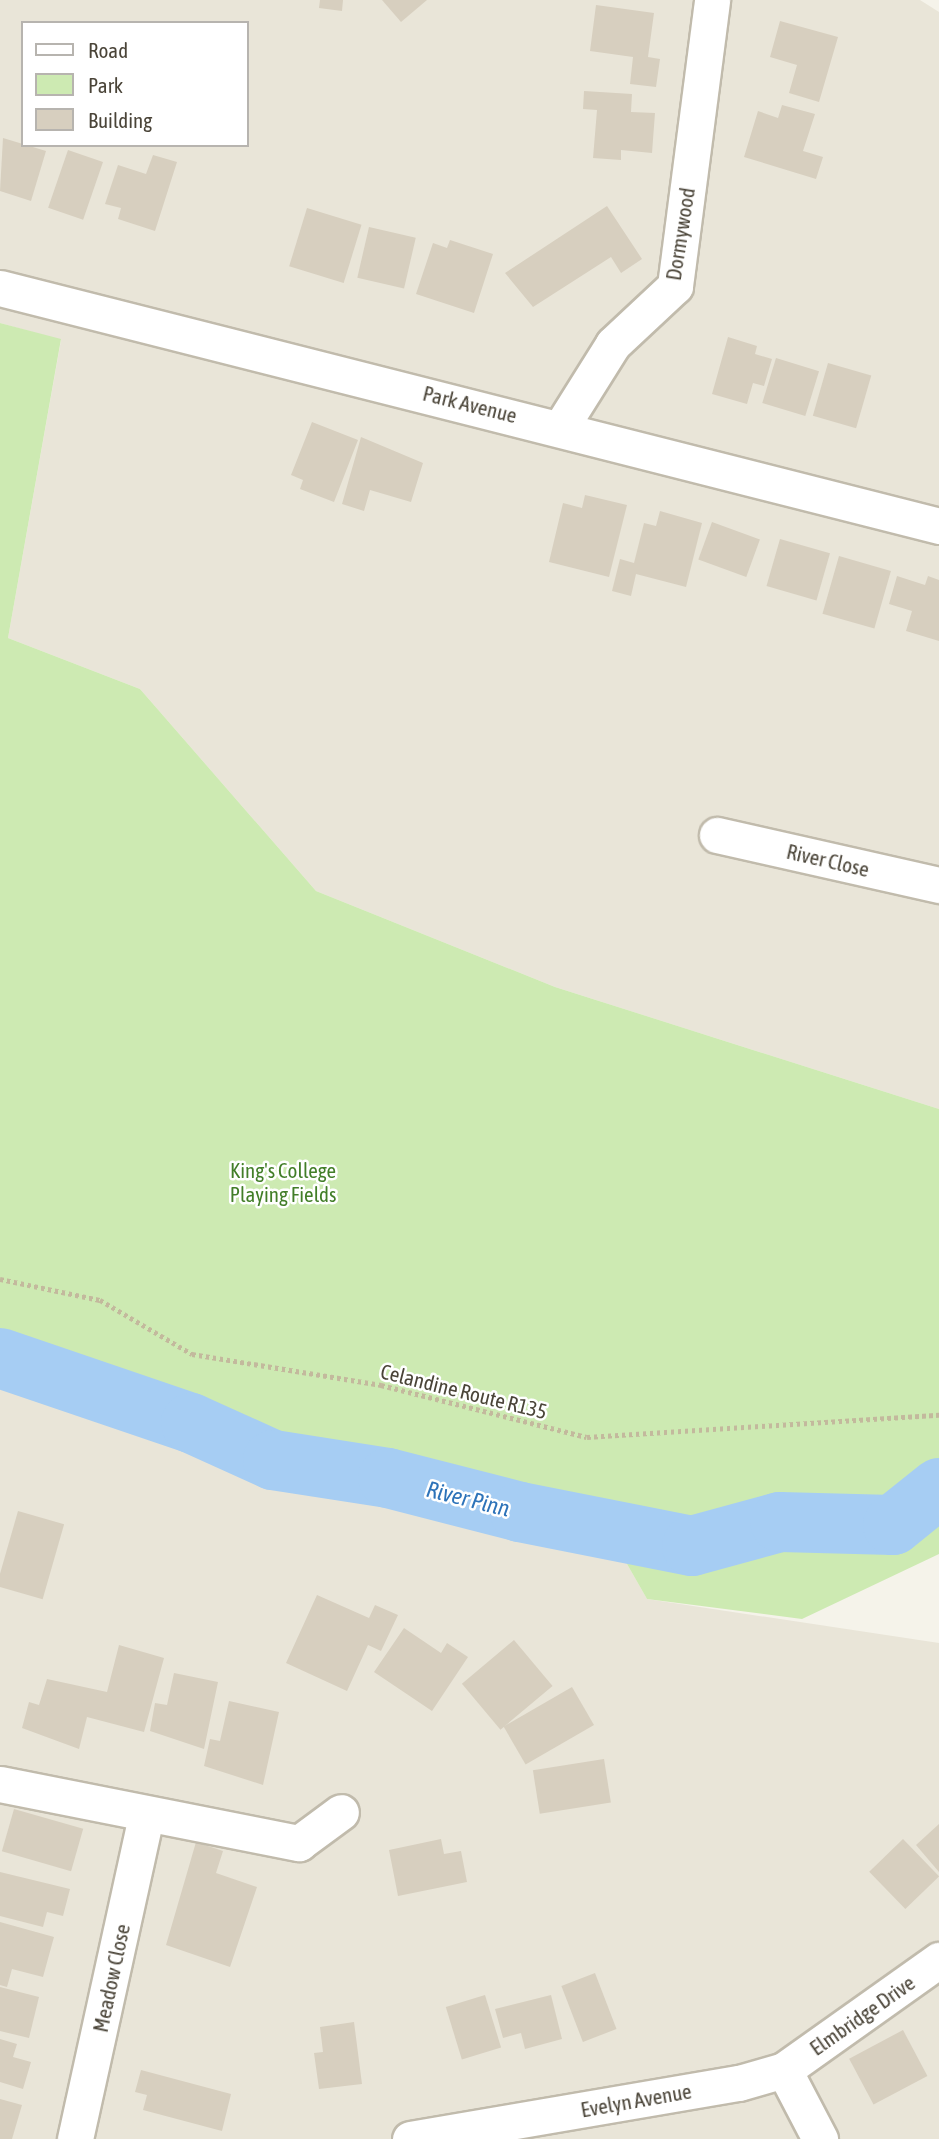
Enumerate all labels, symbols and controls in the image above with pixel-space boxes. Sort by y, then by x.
legend [21,21,248,147]
text: Road [88,38,128,62]
text: Park [88,73,123,97]
text: Building [88,108,152,132]
street label: Dormywood [660,186,700,282]
street label: Park Avenue [420,380,520,428]
street label: River Close [784,838,872,882]
park label: King's College Playing Fields [230,1157,336,1207]
street label: Celandine Route R135 [378,1358,550,1424]
water label: River Pinn [424,1475,512,1523]
street label: Meadow Close [87,1922,135,2034]
street label: Elmbridge Drive [805,1970,919,2060]
street label: Evelyn Avenue [579,2078,693,2122]

